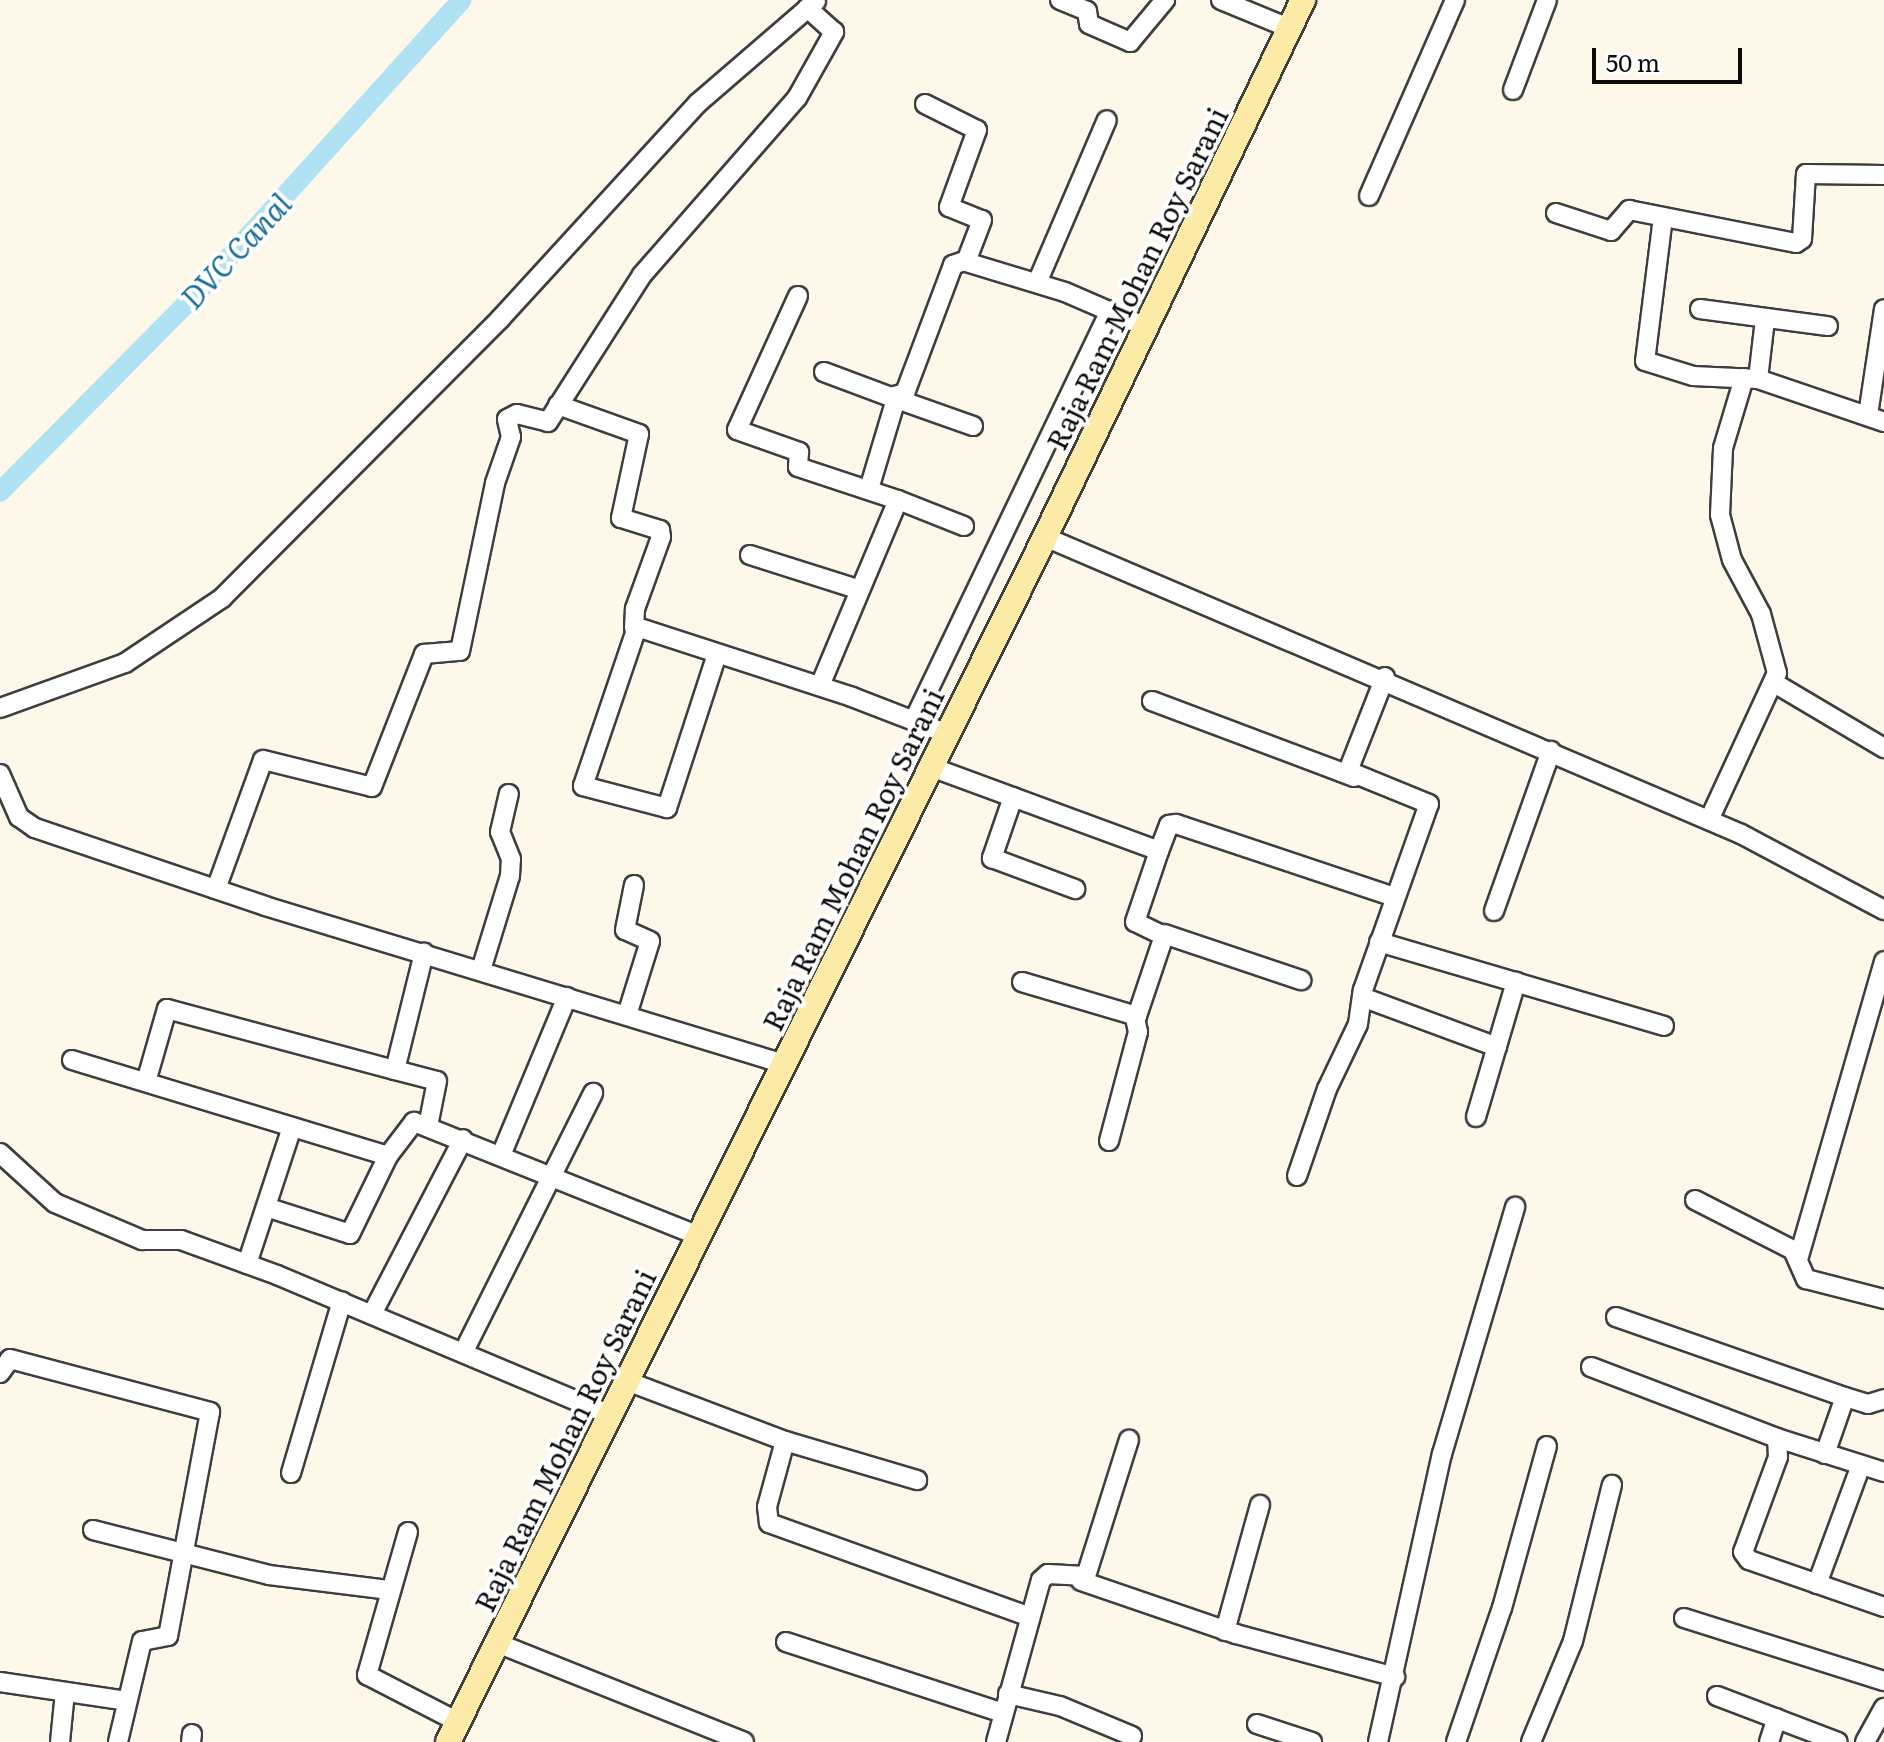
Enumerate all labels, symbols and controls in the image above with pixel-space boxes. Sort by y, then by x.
scale bar [1596,32,1746,82]
text: 50 m [1606,44,1660,79]
street label: Raja Ram Mohan Roy Sarani [1038,102,1234,454]
water label: DVC Canal [173,185,297,315]
street label: Raja Ram Mohan Roy Sarani [754,683,950,1035]
street label: Raja Ram Mohan Roy Sarani [466,1264,662,1616]

